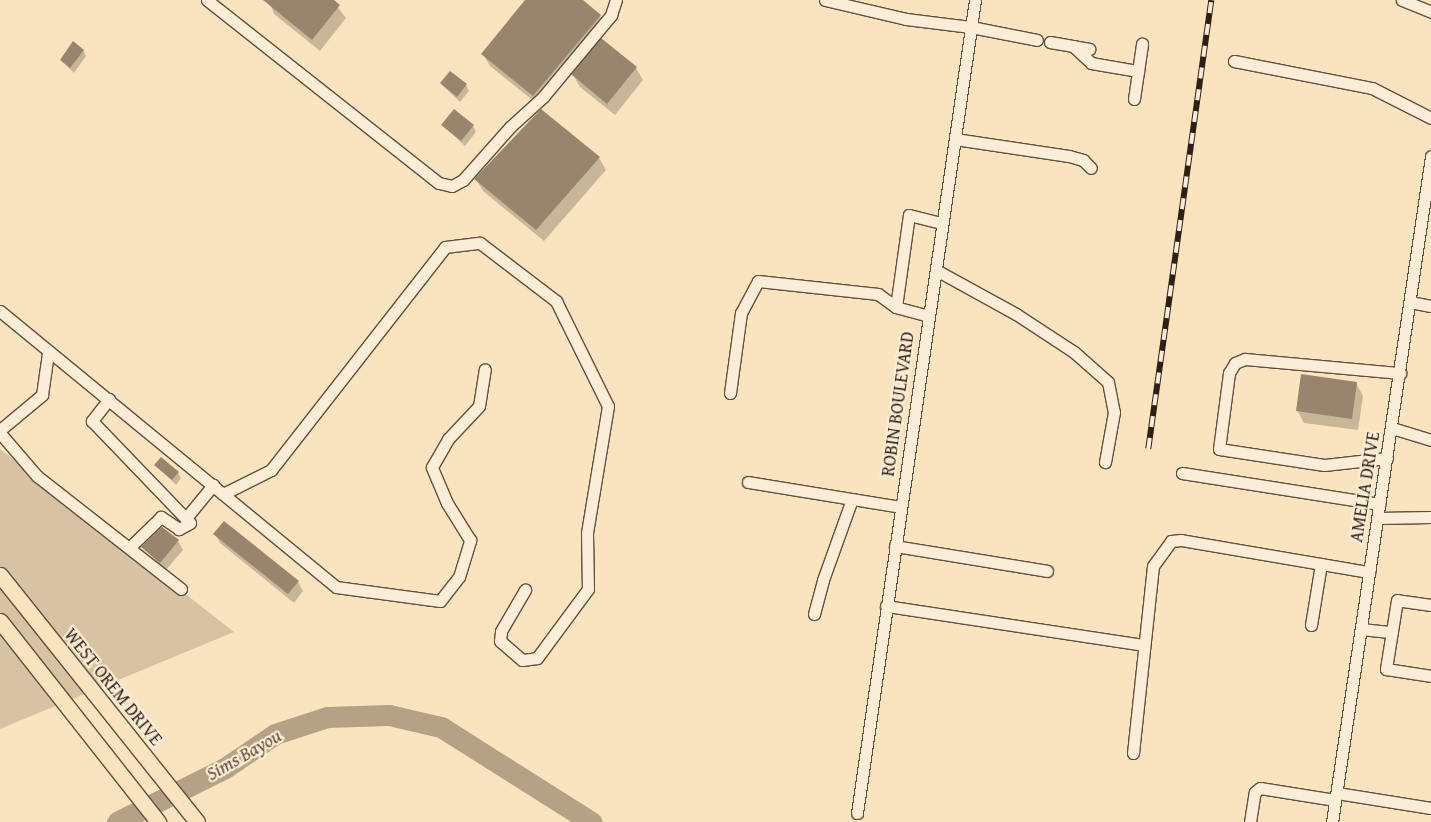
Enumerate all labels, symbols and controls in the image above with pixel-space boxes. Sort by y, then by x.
street label: ROBIN BOULEVARD [877,330,919,478]
street label: AMELIA DRIVE [1346,430,1384,544]
street label: WEST OREM DRIVE [59,624,167,750]
water label: Sims Bayou [202,724,286,786]

